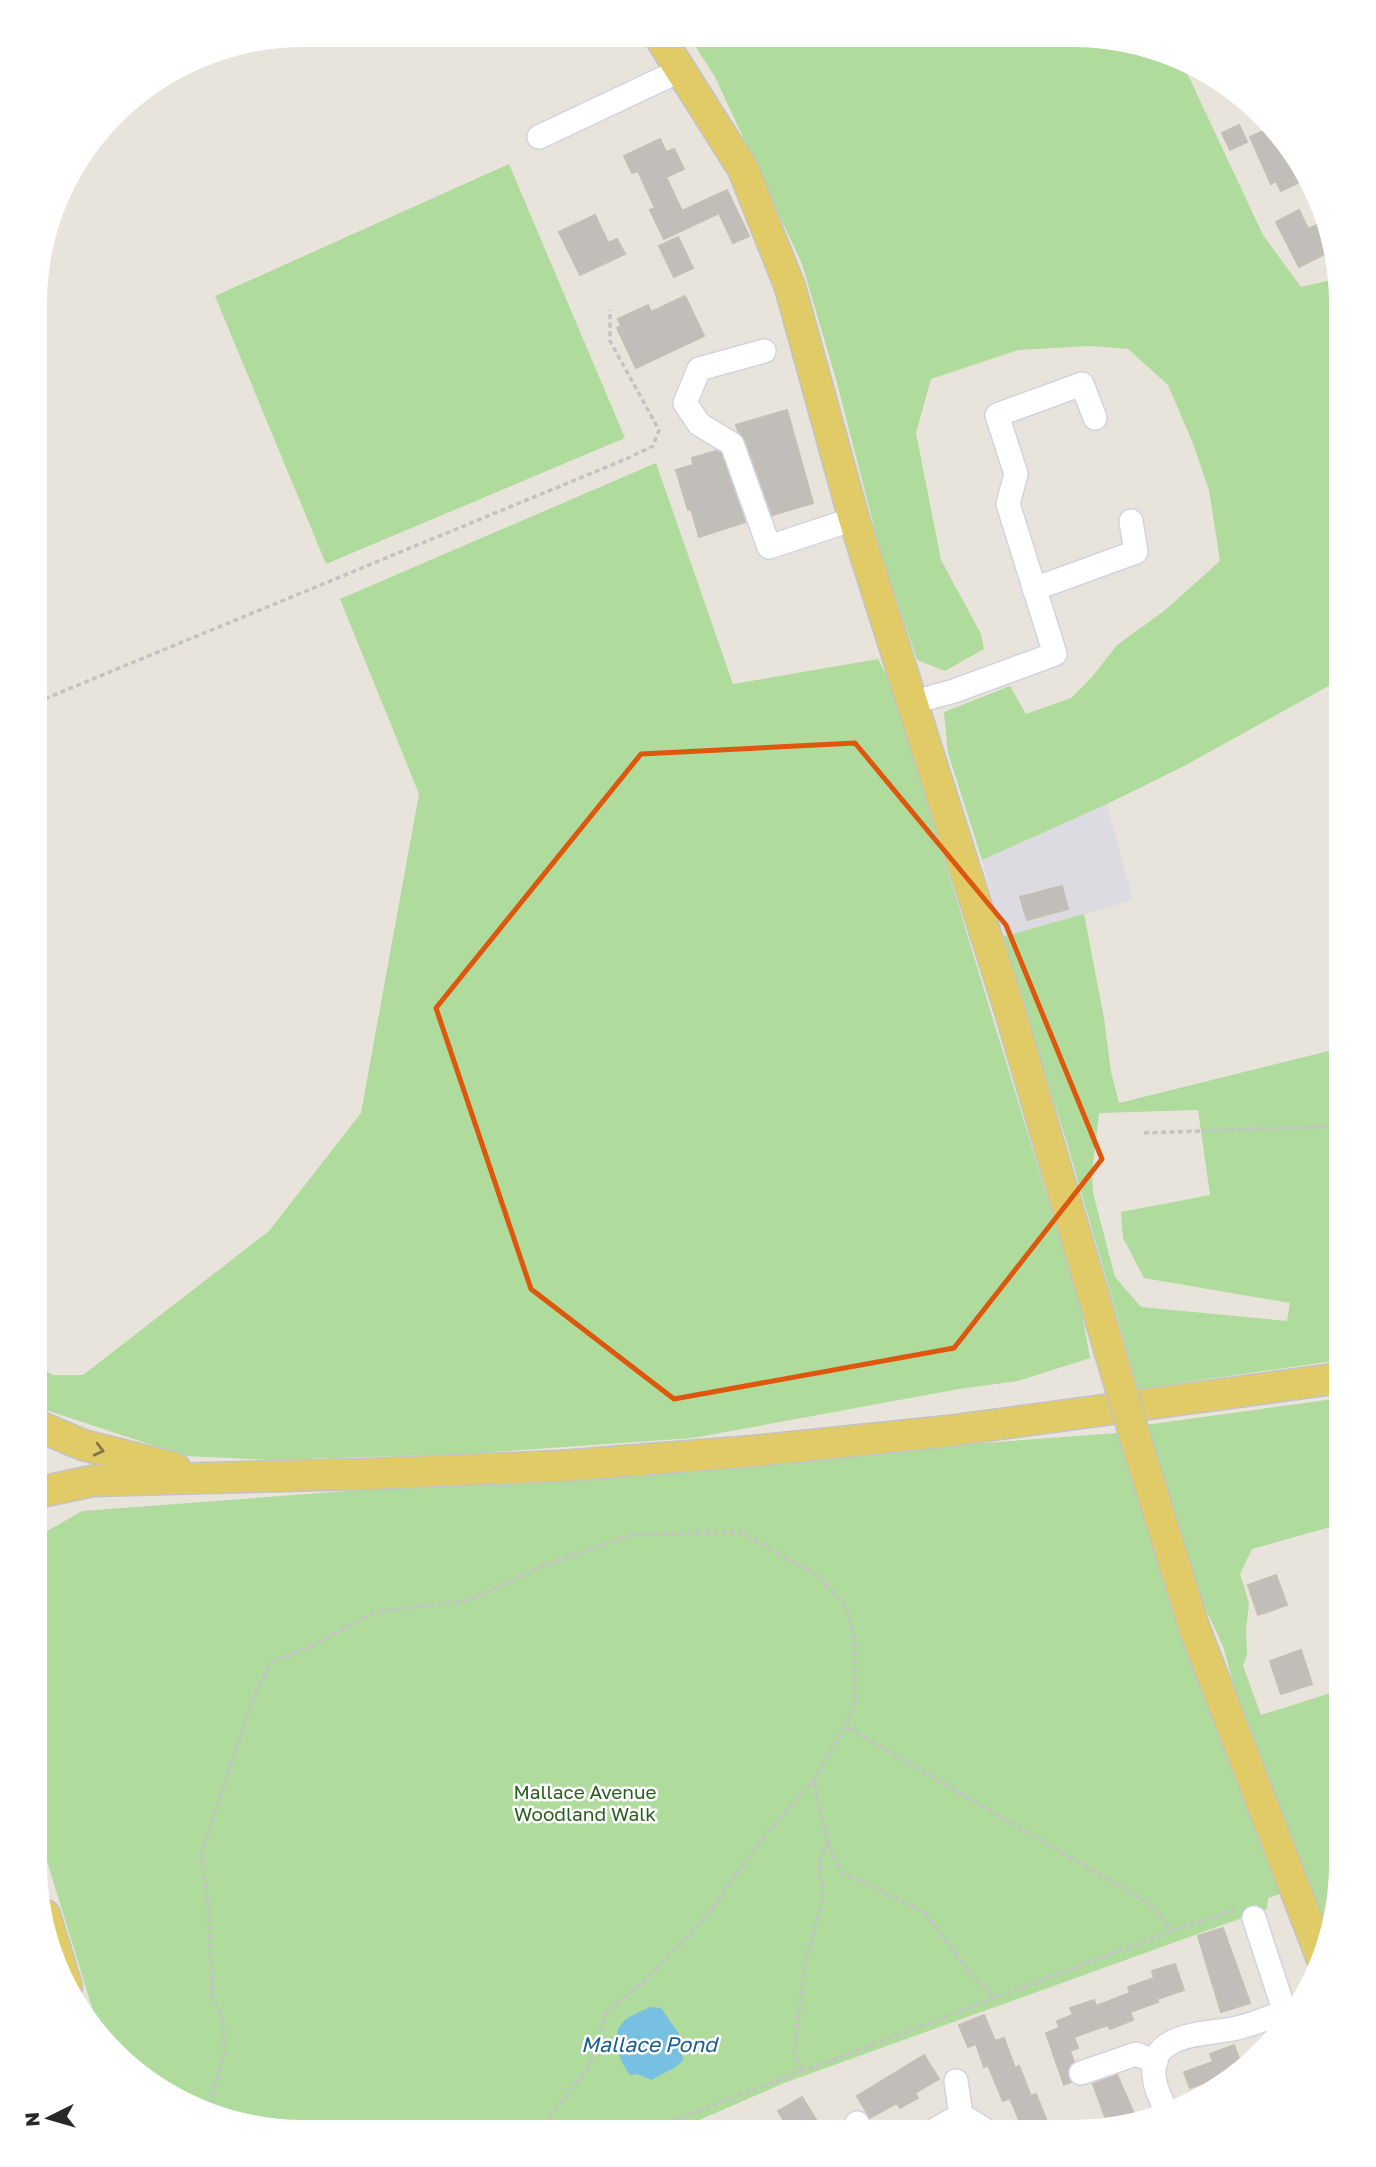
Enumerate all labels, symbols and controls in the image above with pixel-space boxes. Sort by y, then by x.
one-way arrow [93,1441,105,1456]
park label: Mallace Avenue Woodland Walk [513,1780,657,1825]
water label: Mallace Pond [581,2031,719,2057]
north arrow [14,2083,84,2153]
text: N [19,2111,44,2128]

